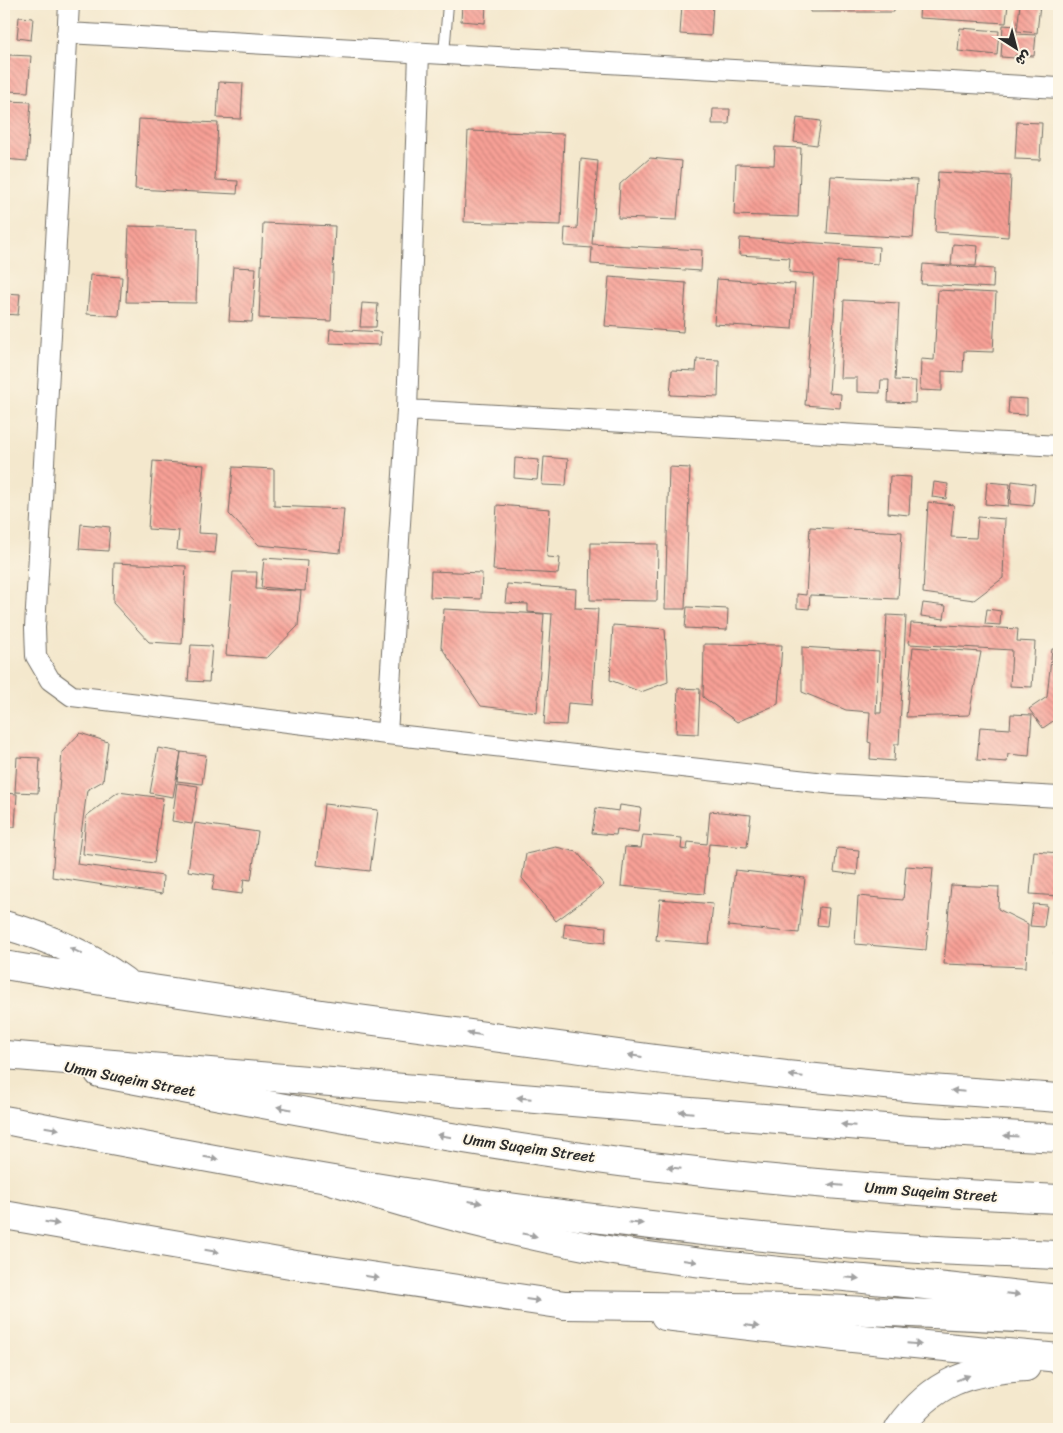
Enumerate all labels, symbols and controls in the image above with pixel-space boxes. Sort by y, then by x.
north arrow [990,22,1040,72]
text: ش [1010,43,1037,73]
one-way arrow [69,947,83,955]
one-way arrow [466,1030,482,1038]
one-way arrow [627,1052,643,1060]
street label: Umm Suqeim Street [62,1054,198,1105]
one-way arrow [788,1072,804,1080]
one-way arrow [950,1087,966,1095]
one-way arrow [516,1094,532,1102]
one-way arrow [276,1104,292,1112]
one-way arrow [678,1108,694,1116]
one-way arrow [840,1121,856,1129]
one-way arrow [44,1125,60,1133]
street label: Umm Suqeim Street [461,1126,597,1170]
one-way arrow [436,1131,452,1139]
one-way arrow [1002,1131,1018,1139]
one-way arrow [204,1154,220,1162]
one-way arrow [666,1164,682,1172]
street label: Umm Suqeim Street [864,1174,999,1210]
one-way arrow [828,1181,844,1189]
one-way arrow [468,1198,484,1206]
one-way arrow [629,1219,645,1227]
one-way arrow [44,1220,60,1228]
one-way arrow [522,1231,538,1239]
one-way arrow [204,1248,220,1256]
one-way arrow [682,1257,698,1265]
one-way arrow [365,1273,381,1281]
one-way arrow [844,1274,860,1282]
one-way arrow [1006,1290,1022,1298]
one-way arrow [526,1297,542,1305]
one-way arrow [744,1322,760,1330]
one-way arrow [906,1340,922,1348]
one-way arrow [956,1373,970,1381]

